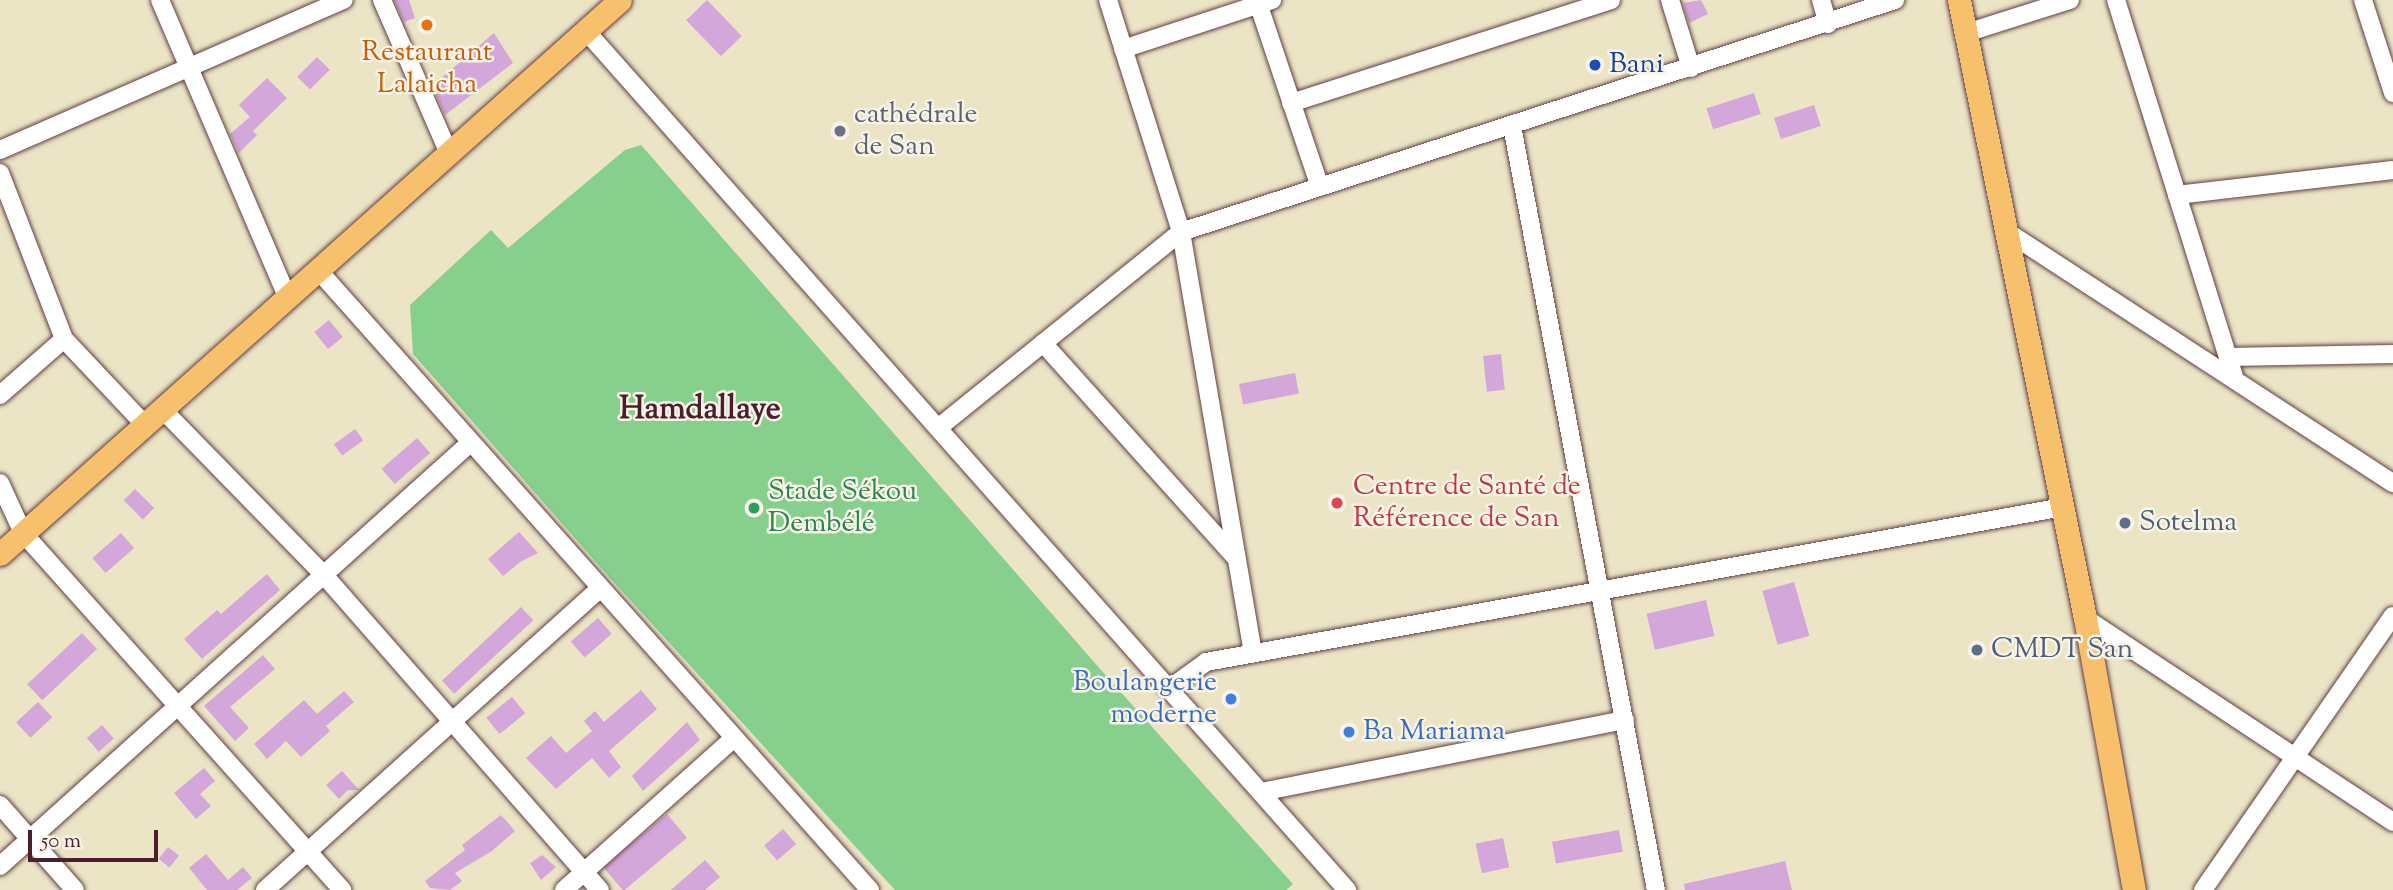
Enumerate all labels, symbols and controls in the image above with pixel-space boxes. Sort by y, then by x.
marker: Restaurant Lalaicha [419,17,435,33]
place label: Restaurant Lalaicha [362,36,492,102]
place label: Bani [1609,48,1664,82]
marker: Bani [1587,57,1603,73]
place label: cathédrale de San [854,98,978,164]
marker: cathédrale de San [832,123,848,139]
district label: Hamdallaye [619,391,781,429]
place label: Centre de Santé de Référence de San [1353,470,1581,536]
place label: Stade Sékou Dembélé [768,475,917,541]
marker: Centre de Santé de Référence de San [1327,493,1347,513]
marker: Stade Sékou Dembélé [746,500,762,516]
place label: Sotelma [2139,506,2237,540]
marker: Sotelma [2117,515,2133,531]
place label: CMDT San [1991,633,2133,667]
marker: CMDT San [1969,642,1985,658]
place label: Boulangerie moderne [1073,666,1217,732]
marker: Boulangerie moderne [1223,691,1239,707]
place label: Ba Mariama [1363,715,1505,749]
marker: Ba Mariama [1341,724,1357,740]
scale bar [32,816,161,860]
text: 50 m [41,827,81,857]

